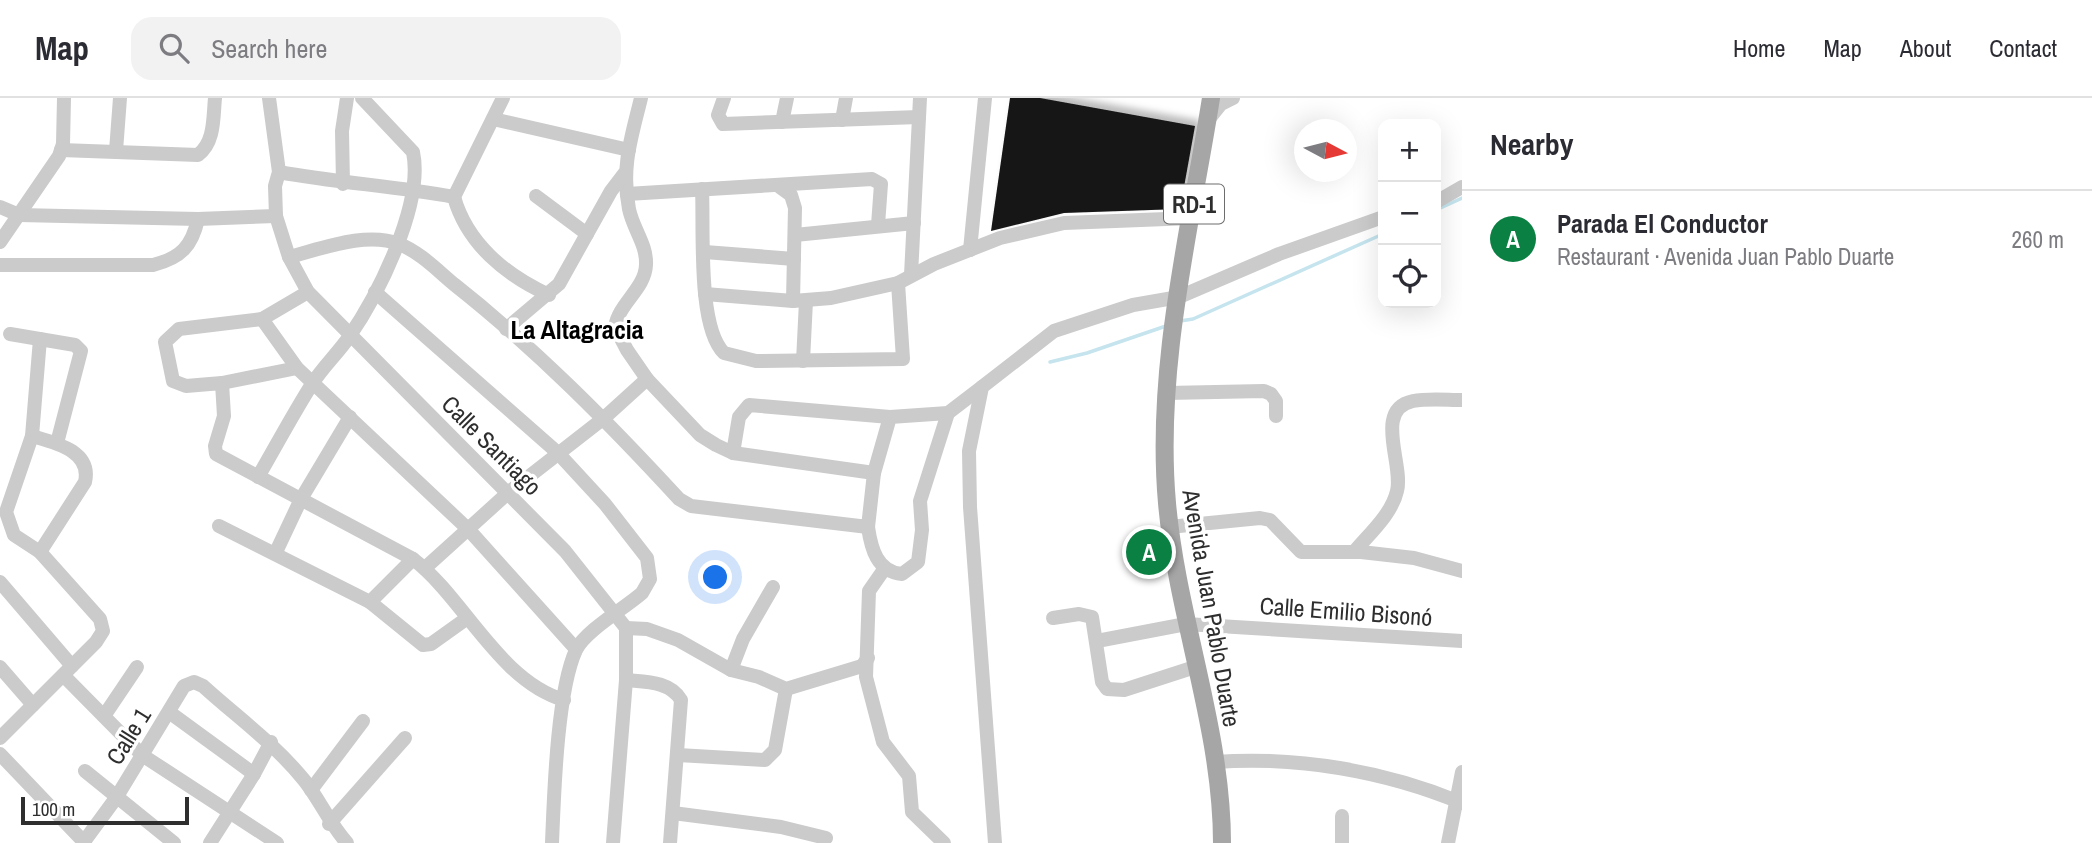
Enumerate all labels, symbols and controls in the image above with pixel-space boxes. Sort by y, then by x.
search box [131,17,621,80]
text: Map [35,26,89,70]
icon: search [155,29,193,67]
text: Search here [211,31,327,66]
text: Home [1733,32,1785,64]
text: Map [1823,32,1862,64]
text: About [1900,32,1951,64]
text: Contact [1989,32,2057,64]
north arrow [1294,119,1357,182]
map controls [1378,119,1441,308]
button: + [1378,119,1441,182]
text: Nearby [1490,124,1573,164]
button: − [1378,182,1441,245]
road number: RD-1 [1164,184,1224,223]
text: Parada El Conductor [1557,206,1768,241]
text: A [1506,224,1520,255]
text: 260 m [2012,224,2064,255]
text: Restaurant · Avenida Juan Pablo Duarte [1557,241,1894,272]
button: locate [1378,245,1441,308]
district label: La Altagracia [510,312,644,347]
street label: Calle Santiago [435,388,549,502]
street label: Avenida Juan Pablo Duarte [1175,486,1249,729]
pin: A [1126,526,1172,578]
your location [698,560,732,594]
street label: Calle Emilio Bisonó [1259,589,1433,633]
street label: Calle 1 [98,702,158,770]
scale bar [21,794,189,826]
text: 100 m [32,796,75,822]

